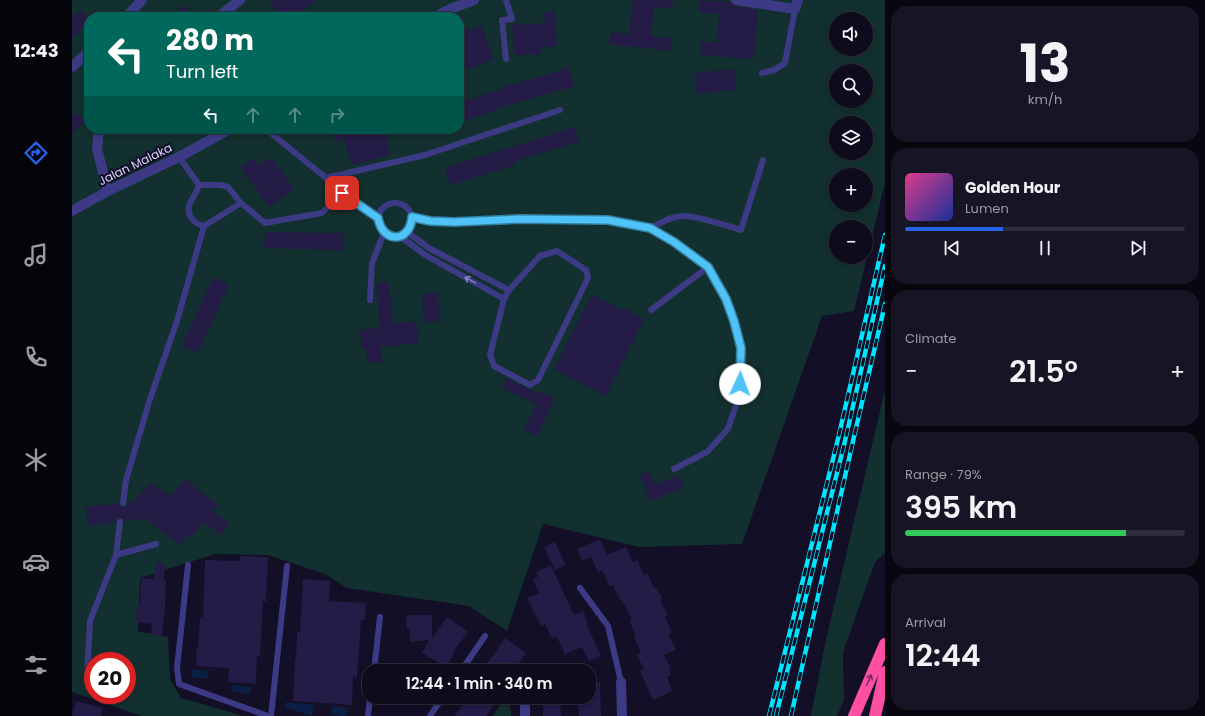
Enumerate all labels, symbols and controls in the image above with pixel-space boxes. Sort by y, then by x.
map controls [829,12,873,264]
button: sound [829,12,873,56]
text: 280 m [166,21,254,60]
text: 13 [1019,27,1071,100]
icon: left [100,28,152,80]
text: 12:43 [13,38,59,63]
text: Turn left [166,59,238,84]
button: search [829,64,873,108]
text: km/h [1028,90,1062,109]
icon: left [200,104,222,126]
icon: ahead [242,104,264,126]
icon: ahead [284,104,306,126]
icon: right [326,104,348,126]
button: layers [829,116,873,160]
icon: directions [22,139,50,167]
street label: Jalan Malaka [95,139,175,189]
button: + [829,168,873,212]
pin [325,176,359,210]
text: Golden Hour [965,177,1060,198]
icon: arrive [331,182,353,204]
text: Lumen [965,199,1009,218]
button: − [829,220,873,264]
icon: previous [941,237,963,259]
icon: pause [1034,237,1056,259]
icon: next [1127,237,1149,259]
icon: music [22,241,50,269]
one-way arrow [464,276,476,283]
text: Climate [905,329,956,348]
icon: phone [22,343,50,371]
text: 21.5° [1009,350,1078,393]
text: − [905,356,917,387]
text: + [1170,356,1185,387]
position arrow [719,363,761,405]
icon: climate [22,446,50,474]
text: Range · 79% [905,465,982,484]
text: 395 km [905,486,1017,529]
icon: car [22,548,50,576]
text: Arrival [905,613,946,632]
text: 12:44 [905,634,981,677]
icon: filters [22,651,50,679]
speed limit sign: 20 [84,652,136,704]
text: 12:44 · 1 min · 340 m [406,673,552,694]
one-way arrow [866,675,873,687]

